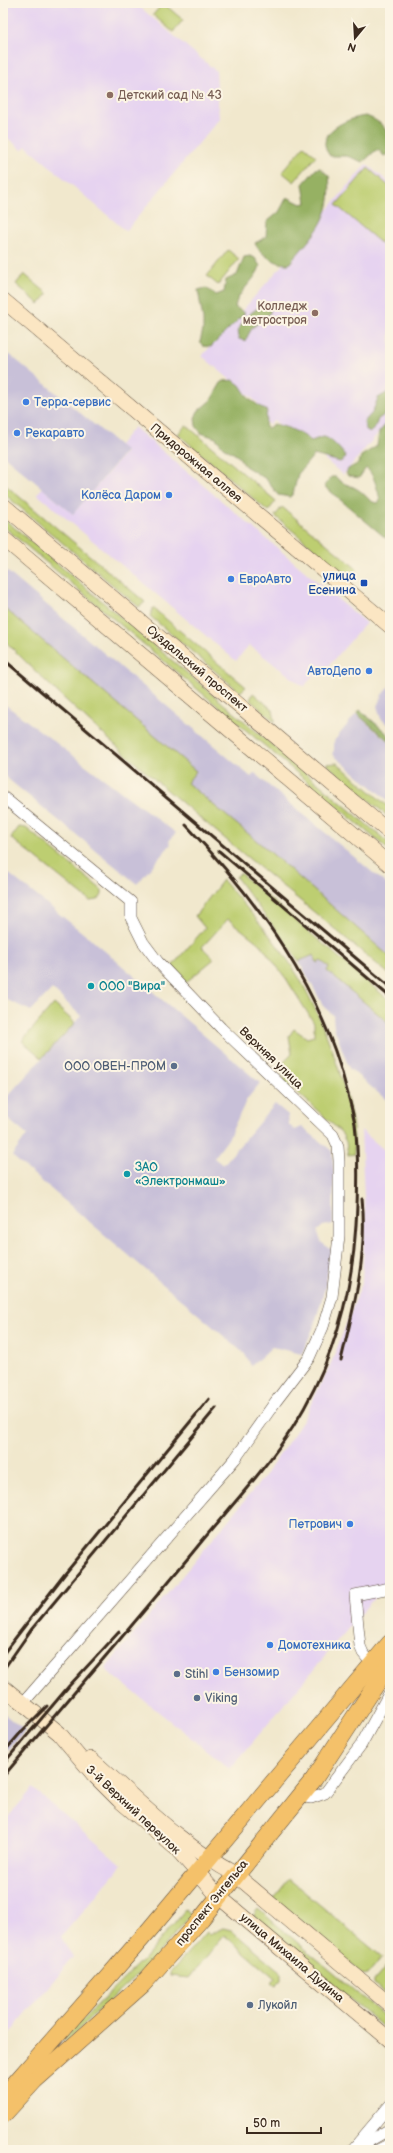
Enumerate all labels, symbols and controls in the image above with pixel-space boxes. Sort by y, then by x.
north arrow [335,18,375,58]
text: N [346,40,358,54]
place label: Детский сад № 43 [118,88,222,103]
marker: Детский сад № 43 [105,90,115,100]
place label: Колледж метростроя [243,299,308,328]
marker: Колледж метростроя [310,308,320,318]
place label: Терра-сервис [34,395,111,410]
marker: Терра-сервис [21,397,31,407]
street label: Придорожная аллея [147,420,245,506]
place label: Рекаравто [25,426,84,441]
marker: Рекаравто [12,428,22,438]
place label: Колёса Даром [81,488,161,503]
marker: Колёса Даром [164,490,174,500]
place label: улица Есенина [308,569,356,598]
place label: ЕвроАвто [239,572,291,587]
marker: ЕвроАвто [226,574,236,584]
marker: улица Есенина [359,578,369,588]
street label: Суздальский проспект [143,622,251,716]
place label: АвтоДепо [306,664,361,679]
marker: АвтоДепо [364,666,374,676]
place label: ООО "Вира" [99,979,165,994]
marker: ООО "Вира" [86,981,96,991]
street label: Верхняя улица [236,1024,306,1092]
place label: ООО ОВЕН-ПРОМ [64,1059,166,1074]
marker: ООО ОВЕН-ПРОМ [169,1061,179,1071]
place label: ЗАО «Электронмаш» [135,1160,226,1189]
marker: ЗАО «Электронмаш» [122,1169,132,1179]
place label: Петрович [289,1517,342,1532]
marker: Петрович [345,1519,355,1529]
place label: Домотехника [278,1638,351,1653]
marker: Домотехника [265,1640,275,1650]
place label: Бензомир [224,1665,279,1680]
place label: Stihl [185,1667,208,1682]
marker: Бензомир [211,1667,221,1677]
marker: Stihl [172,1669,182,1679]
place label: Viking [205,1691,238,1706]
marker: Viking [192,1693,202,1703]
street label: 3-й Верхний переулок [83,1762,184,1858]
street label: проспект Энгельса [173,1857,251,1949]
street label: улица Михаила Дудина [237,1910,347,2006]
place label: Лукойл [257,1998,297,2013]
marker: Лукойл [245,2000,255,2010]
scale bar [247,2109,321,2135]
text: 50 m [253,2116,280,2131]

